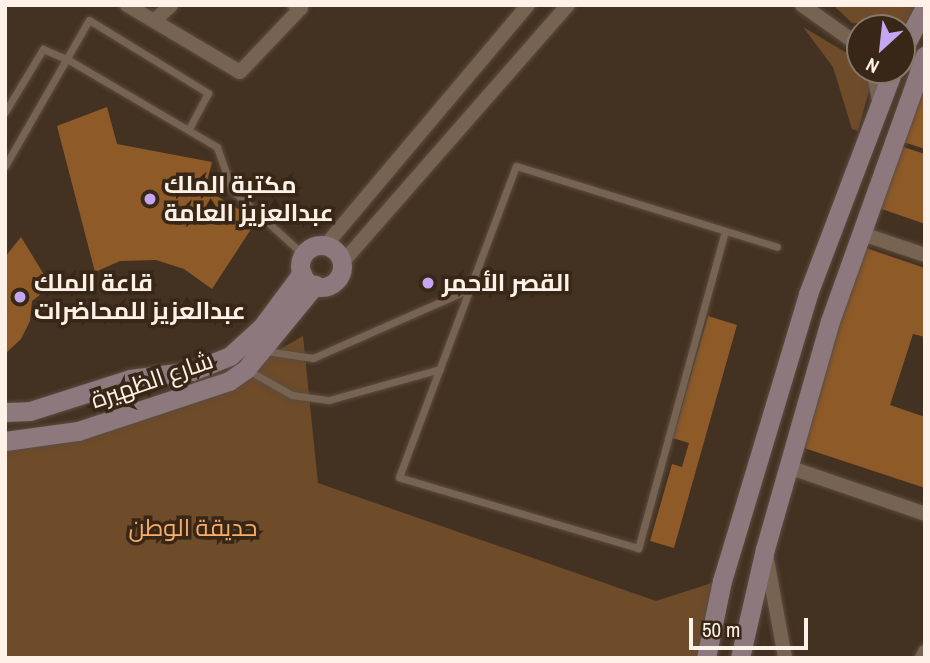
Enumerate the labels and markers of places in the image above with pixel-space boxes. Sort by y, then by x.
place label: مكتبة الملك عبدالعزيز العامة [164,171,334,227]
marker: مكتبة الملك عبدالعزيز العامة [142,191,158,207]
place label: قاعة الملك عبدالعزيز للمحاضرات [34,269,246,325]
place label: القصر الأحمر [442,269,571,297]
marker: القصر الأحمر [420,275,436,291]
marker: قاعة الملك عبدالعزيز للمحاضرات [12,289,28,305]

